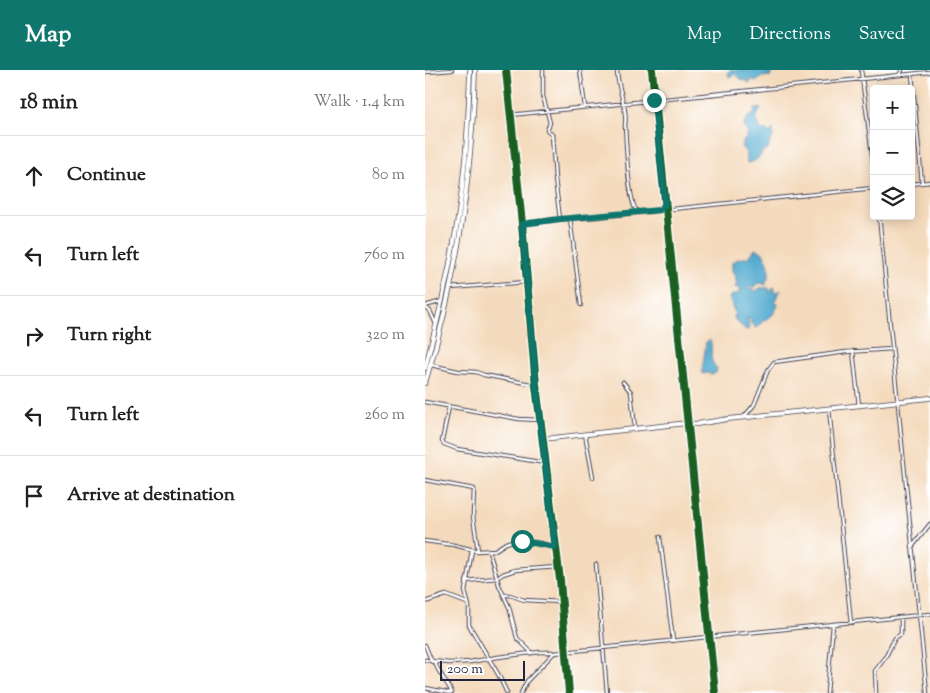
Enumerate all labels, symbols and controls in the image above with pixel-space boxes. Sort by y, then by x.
text: Map [25,18,71,52]
text: Map [687,22,722,48]
text: Directions [750,22,831,48]
text: Saved [859,22,905,48]
map controls [870,85,915,220]
button: + [870,85,915,130]
text: 18 min [20,88,78,118]
route end [643,89,666,112]
text: Walk · 1.4 km [314,91,405,114]
button: − [870,130,915,175]
icon: ahead [20,162,48,190]
text: Continue [67,162,146,189]
text: 80 m [372,164,405,187]
button: layers [870,175,915,220]
icon: left [20,242,48,270]
text: Turn left [67,242,139,269]
text: 760 m [364,244,405,267]
icon: right [20,322,48,350]
text: Turn right [67,322,151,349]
text: 320 m [366,324,405,347]
icon: left [20,402,48,430]
text: Turn left [67,402,139,429]
text: 260 m [364,404,405,427]
icon: arrive [20,482,48,510]
text: Arrive at destination [67,482,235,509]
route start [511,530,534,553]
scale bar [440,658,525,681]
text: 200 m [447,660,483,680]

